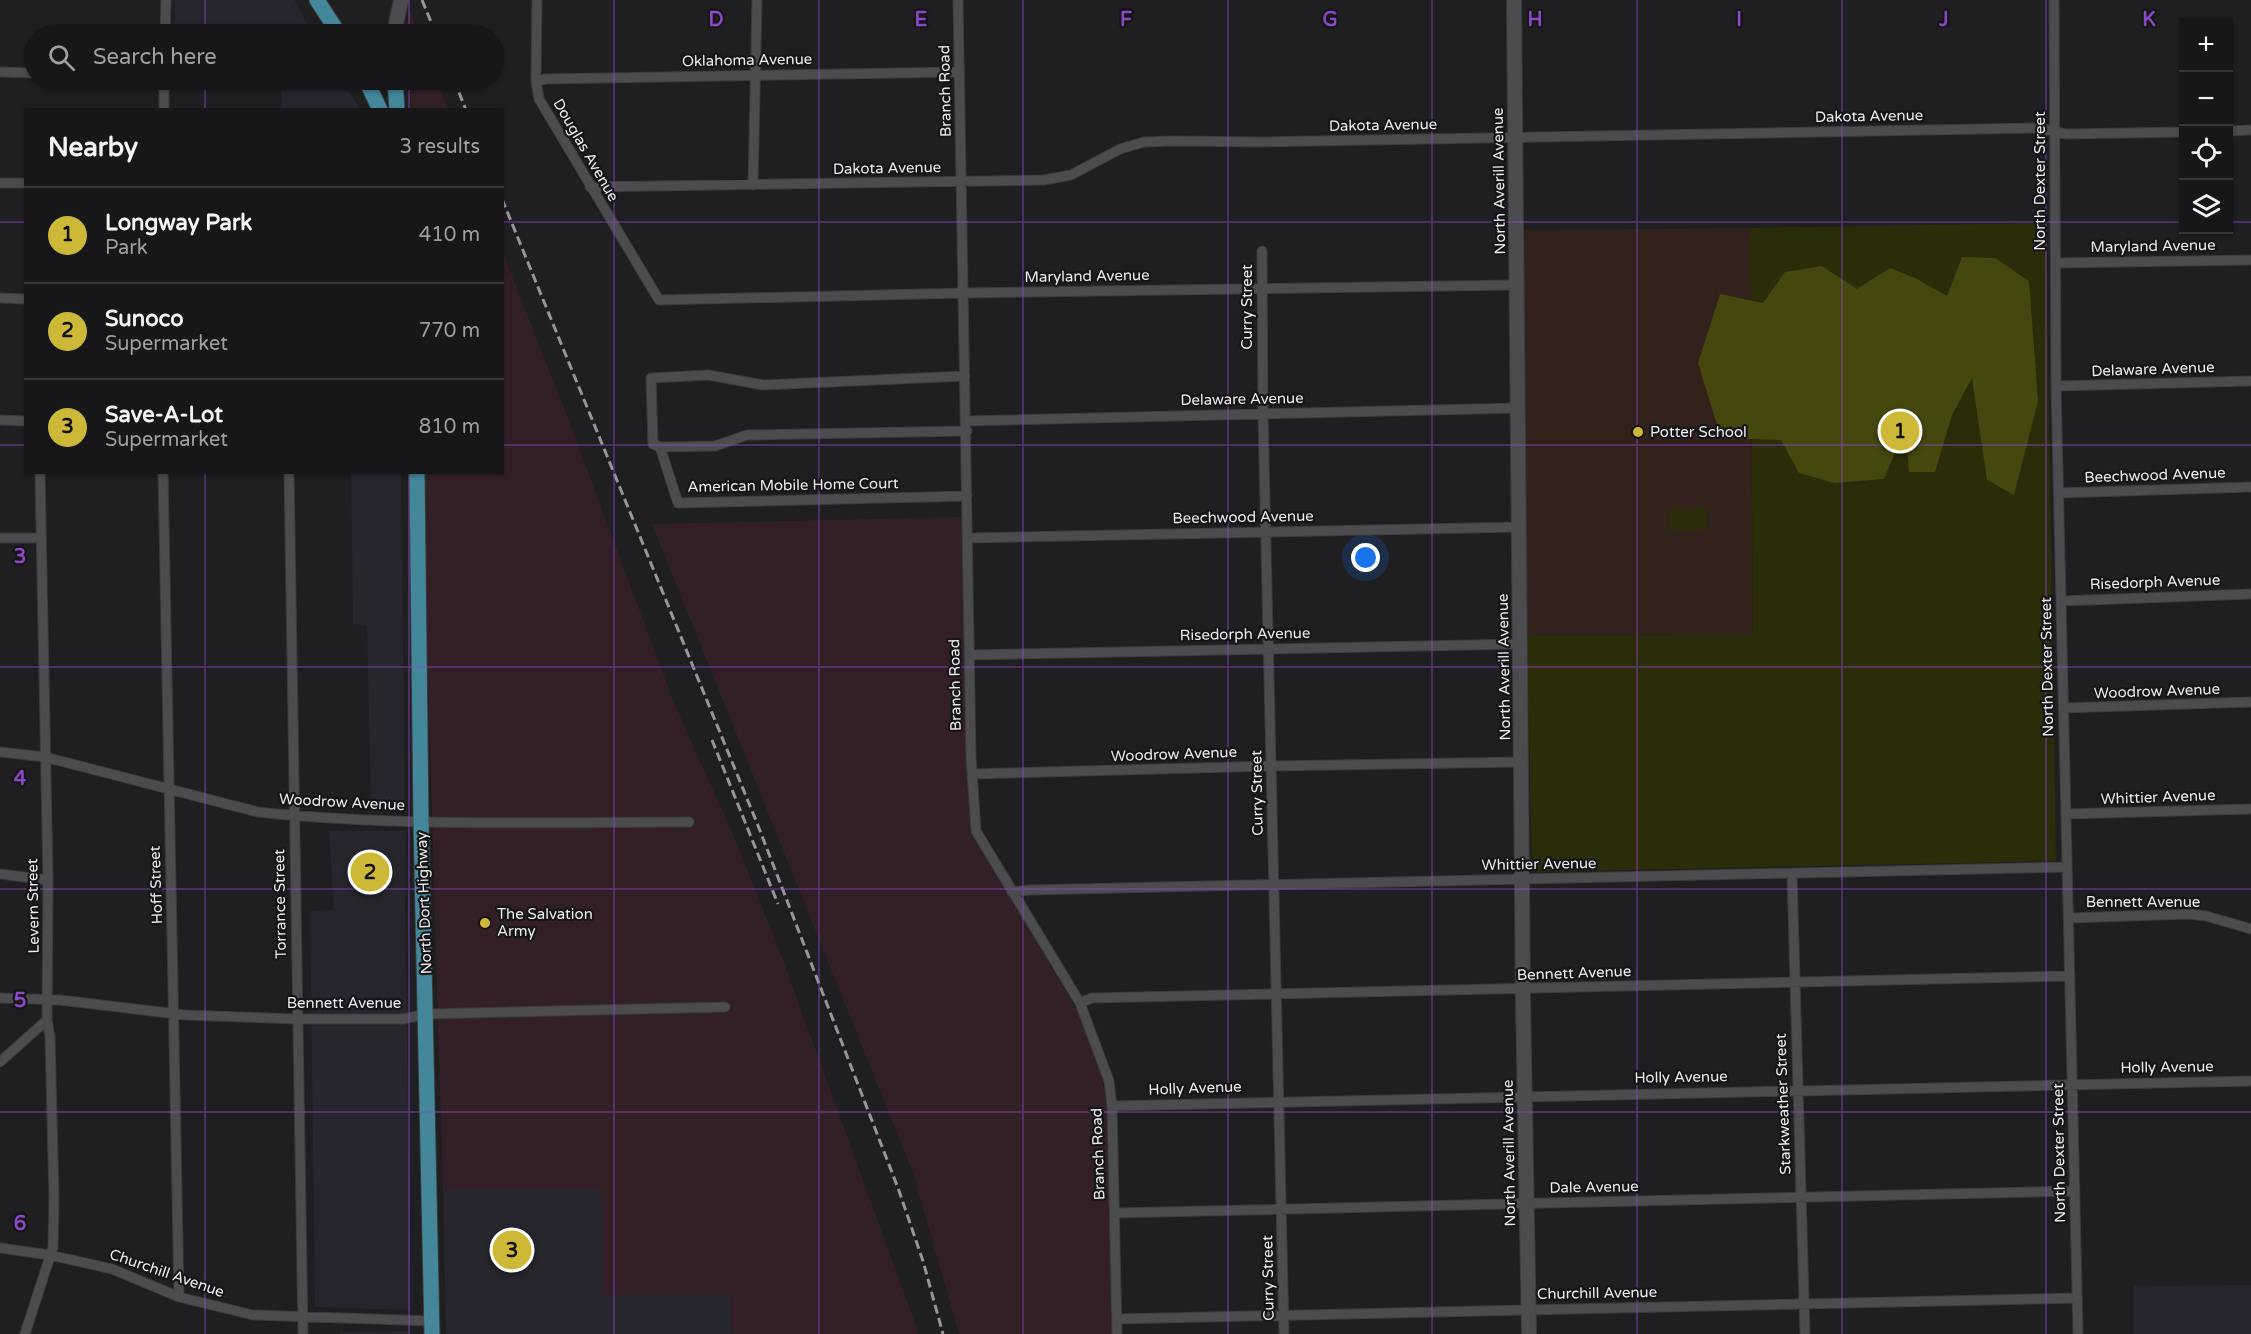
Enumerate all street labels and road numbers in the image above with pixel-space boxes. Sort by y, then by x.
street label: Branch Road [935,45,955,137]
street label: Oklahoma Avenue [682,50,812,70]
street label: Douglas Avenue [549,95,623,205]
street label: Dakota Avenue [1815,106,1923,126]
street label: North Averill Avenue [1489,107,1509,255]
street label: North Dexter Street [2031,111,2049,251]
street label: Dakota Avenue [1329,115,1437,135]
street label: Dakota Avenue [833,158,941,178]
street label: Maryland Avenue [2090,236,2216,256]
street label: Curry Street [1238,264,1256,350]
street label: Maryland Avenue [1024,266,1150,286]
street label: Delaware Avenue [2091,358,2215,380]
street label: Delaware Avenue [1180,389,1304,409]
street label: Beechwood Avenue [2084,464,2226,486]
street label: American Mobile Home Court [687,474,899,496]
street label: Beechwood Avenue [1172,507,1314,527]
street label: Risedorph Avenue [2089,571,2221,593]
street label: North Averill Avenue [1494,593,1514,741]
street label: North Dexter Street [2037,597,2057,737]
street label: Risedorph Avenue [1180,624,1310,644]
street label: Branch Road [945,639,965,731]
street label: Woodrow Avenue [2094,680,2220,702]
street label: Woodrow Avenue [1111,743,1237,765]
street label: Curry Street [1247,750,1267,836]
street label: Whittier Avenue [2100,786,2216,808]
street label: Woodrow Avenue [279,790,405,814]
street label: North Dort Highway [413,831,435,975]
street label: Hoff Street [146,845,166,925]
street label: Torrance Street [270,849,290,959]
street label: Whittier Avenue [1481,854,1597,874]
street label: Levern Street [23,858,43,954]
street label: Bennett Avenue [2086,893,2200,911]
street label: Bennett Avenue [1516,962,1632,984]
street label: Bennett Avenue [287,994,401,1012]
street label: Starkweather Street [1772,1033,1794,1175]
street label: Holly Avenue [2120,1057,2214,1077]
street label: Holly Avenue [1634,1067,1728,1087]
street label: Holly Avenue [1148,1077,1242,1099]
street label: North Averill Avenue [1499,1079,1519,1227]
street label: North Dexter Street [2049,1083,2069,1223]
street label: Branch Road [1087,1108,1109,1200]
street label: Dale Avenue [1549,1177,1639,1197]
street label: Curry Street [1258,1235,1278,1321]
street label: Churchill Avenue [107,1245,227,1301]
street label: Churchill Avenue [1537,1283,1657,1303]

